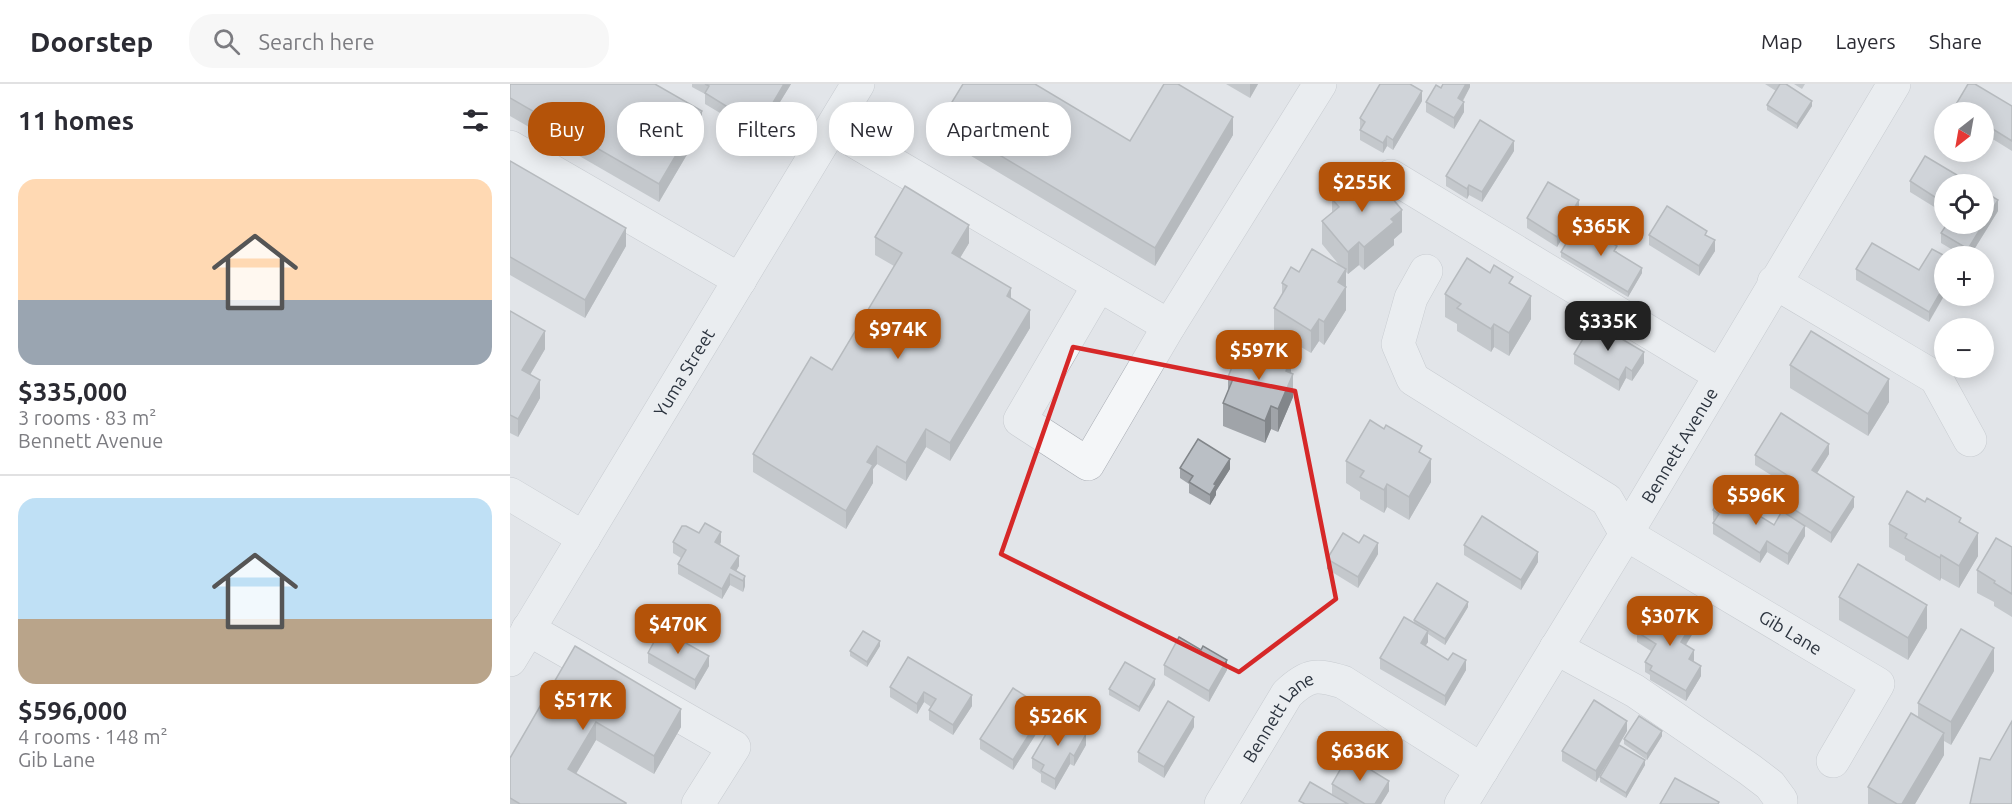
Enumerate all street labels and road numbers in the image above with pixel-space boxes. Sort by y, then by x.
street label: Yuma Street [649,325,718,420]
street label: Bennett Avenue [1637,384,1721,506]
street label: Gib Lane [1756,606,1826,658]
street label: Bennett Lane [1238,668,1316,766]

